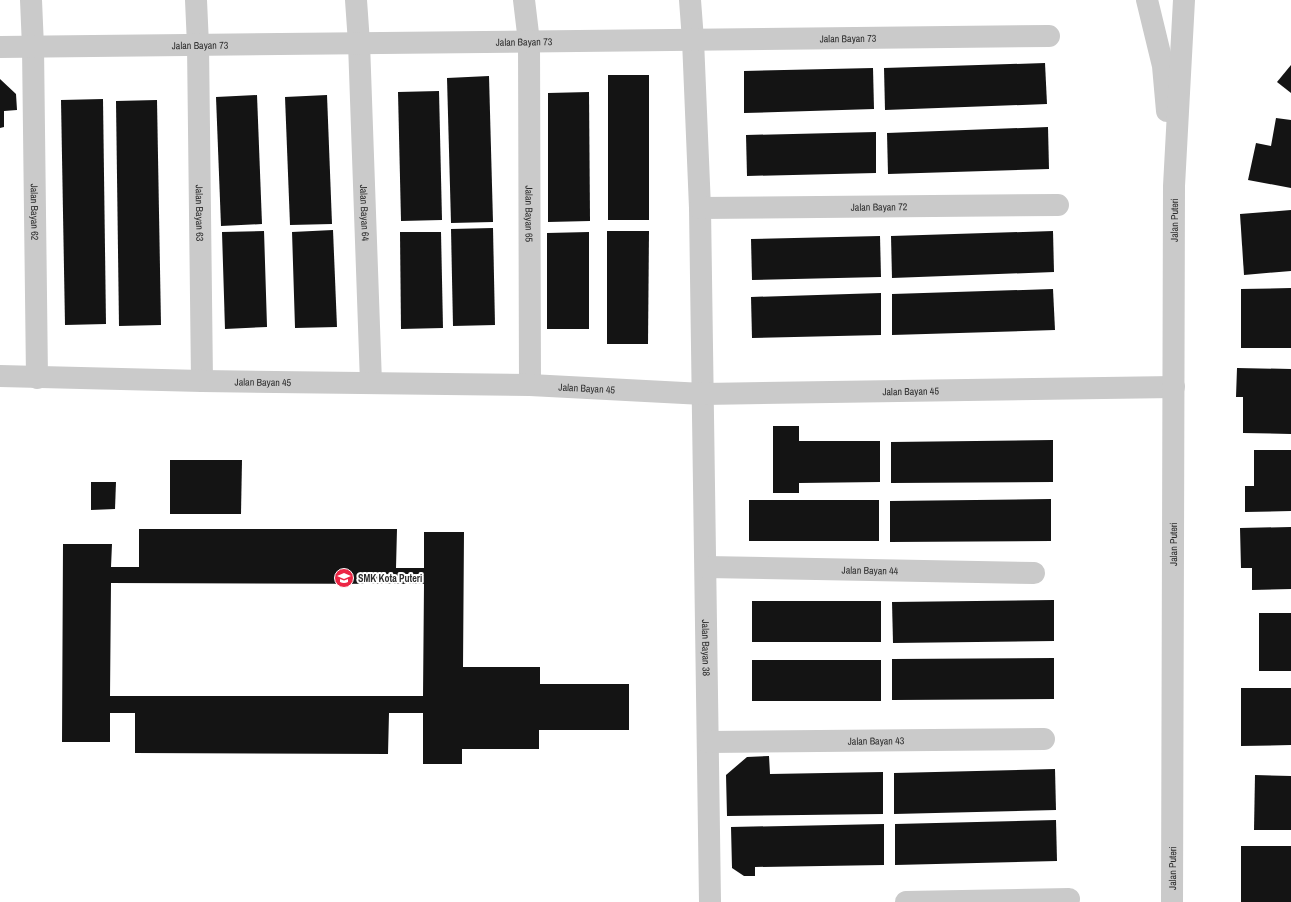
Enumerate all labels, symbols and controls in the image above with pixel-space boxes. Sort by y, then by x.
street label: Jalan Bayan 73 [820,31,877,45]
street label: Jalan Bayan 73 [496,35,553,48]
street label: Jalan Bayan 73 [172,38,229,52]
street label: Jalan Bayan 62 [28,184,42,241]
street label: Jalan Bayan 64 [357,184,373,242]
street label: Jalan Bayan 63 [193,185,207,242]
street label: Jalan Bayan 65 [523,185,536,242]
street label: Jalan Puteri [1167,198,1180,242]
street label: Jalan Bayan 72 [851,200,908,213]
street label: Jalan Bayan 45 [235,375,292,389]
street label: Jalan Bayan 45 [558,380,616,396]
street label: Jalan Bayan 45 [882,384,939,398]
street label: Jalan Puteri [1166,522,1180,566]
street label: Jalan Bayan 44 [842,563,899,577]
school or university icon: SMK Kota Puteri [333,567,355,589]
place label: SMK Kota Puteri [358,572,422,585]
street label: Jalan Bayan 38 [699,619,713,677]
street label: Jalan Bayan 43 [848,734,905,747]
street label: Jalan Puteri [1166,846,1179,890]

